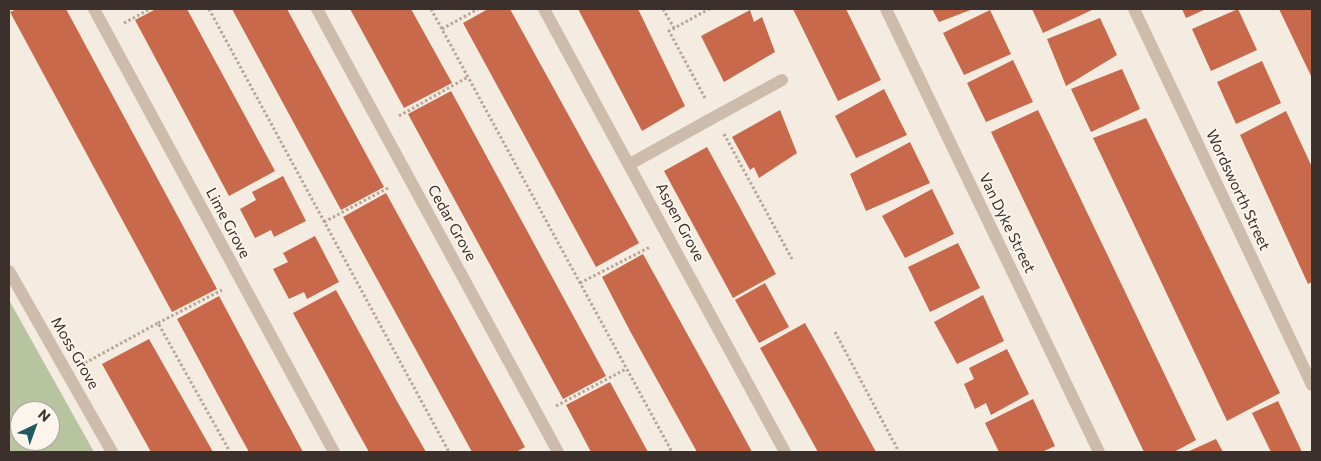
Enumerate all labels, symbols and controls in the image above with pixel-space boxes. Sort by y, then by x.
street label: Wordsworth Street [1202,127,1274,253]
street label: Van Dyke Street [975,170,1039,276]
street label: Aspen Grove [652,180,708,264]
street label: Cedar Grove [424,182,480,264]
street label: Lime Grove [202,185,254,261]
street label: Moss Grove [47,314,103,392]
north arrow [10,401,60,451]
text: N [35,405,54,425]

